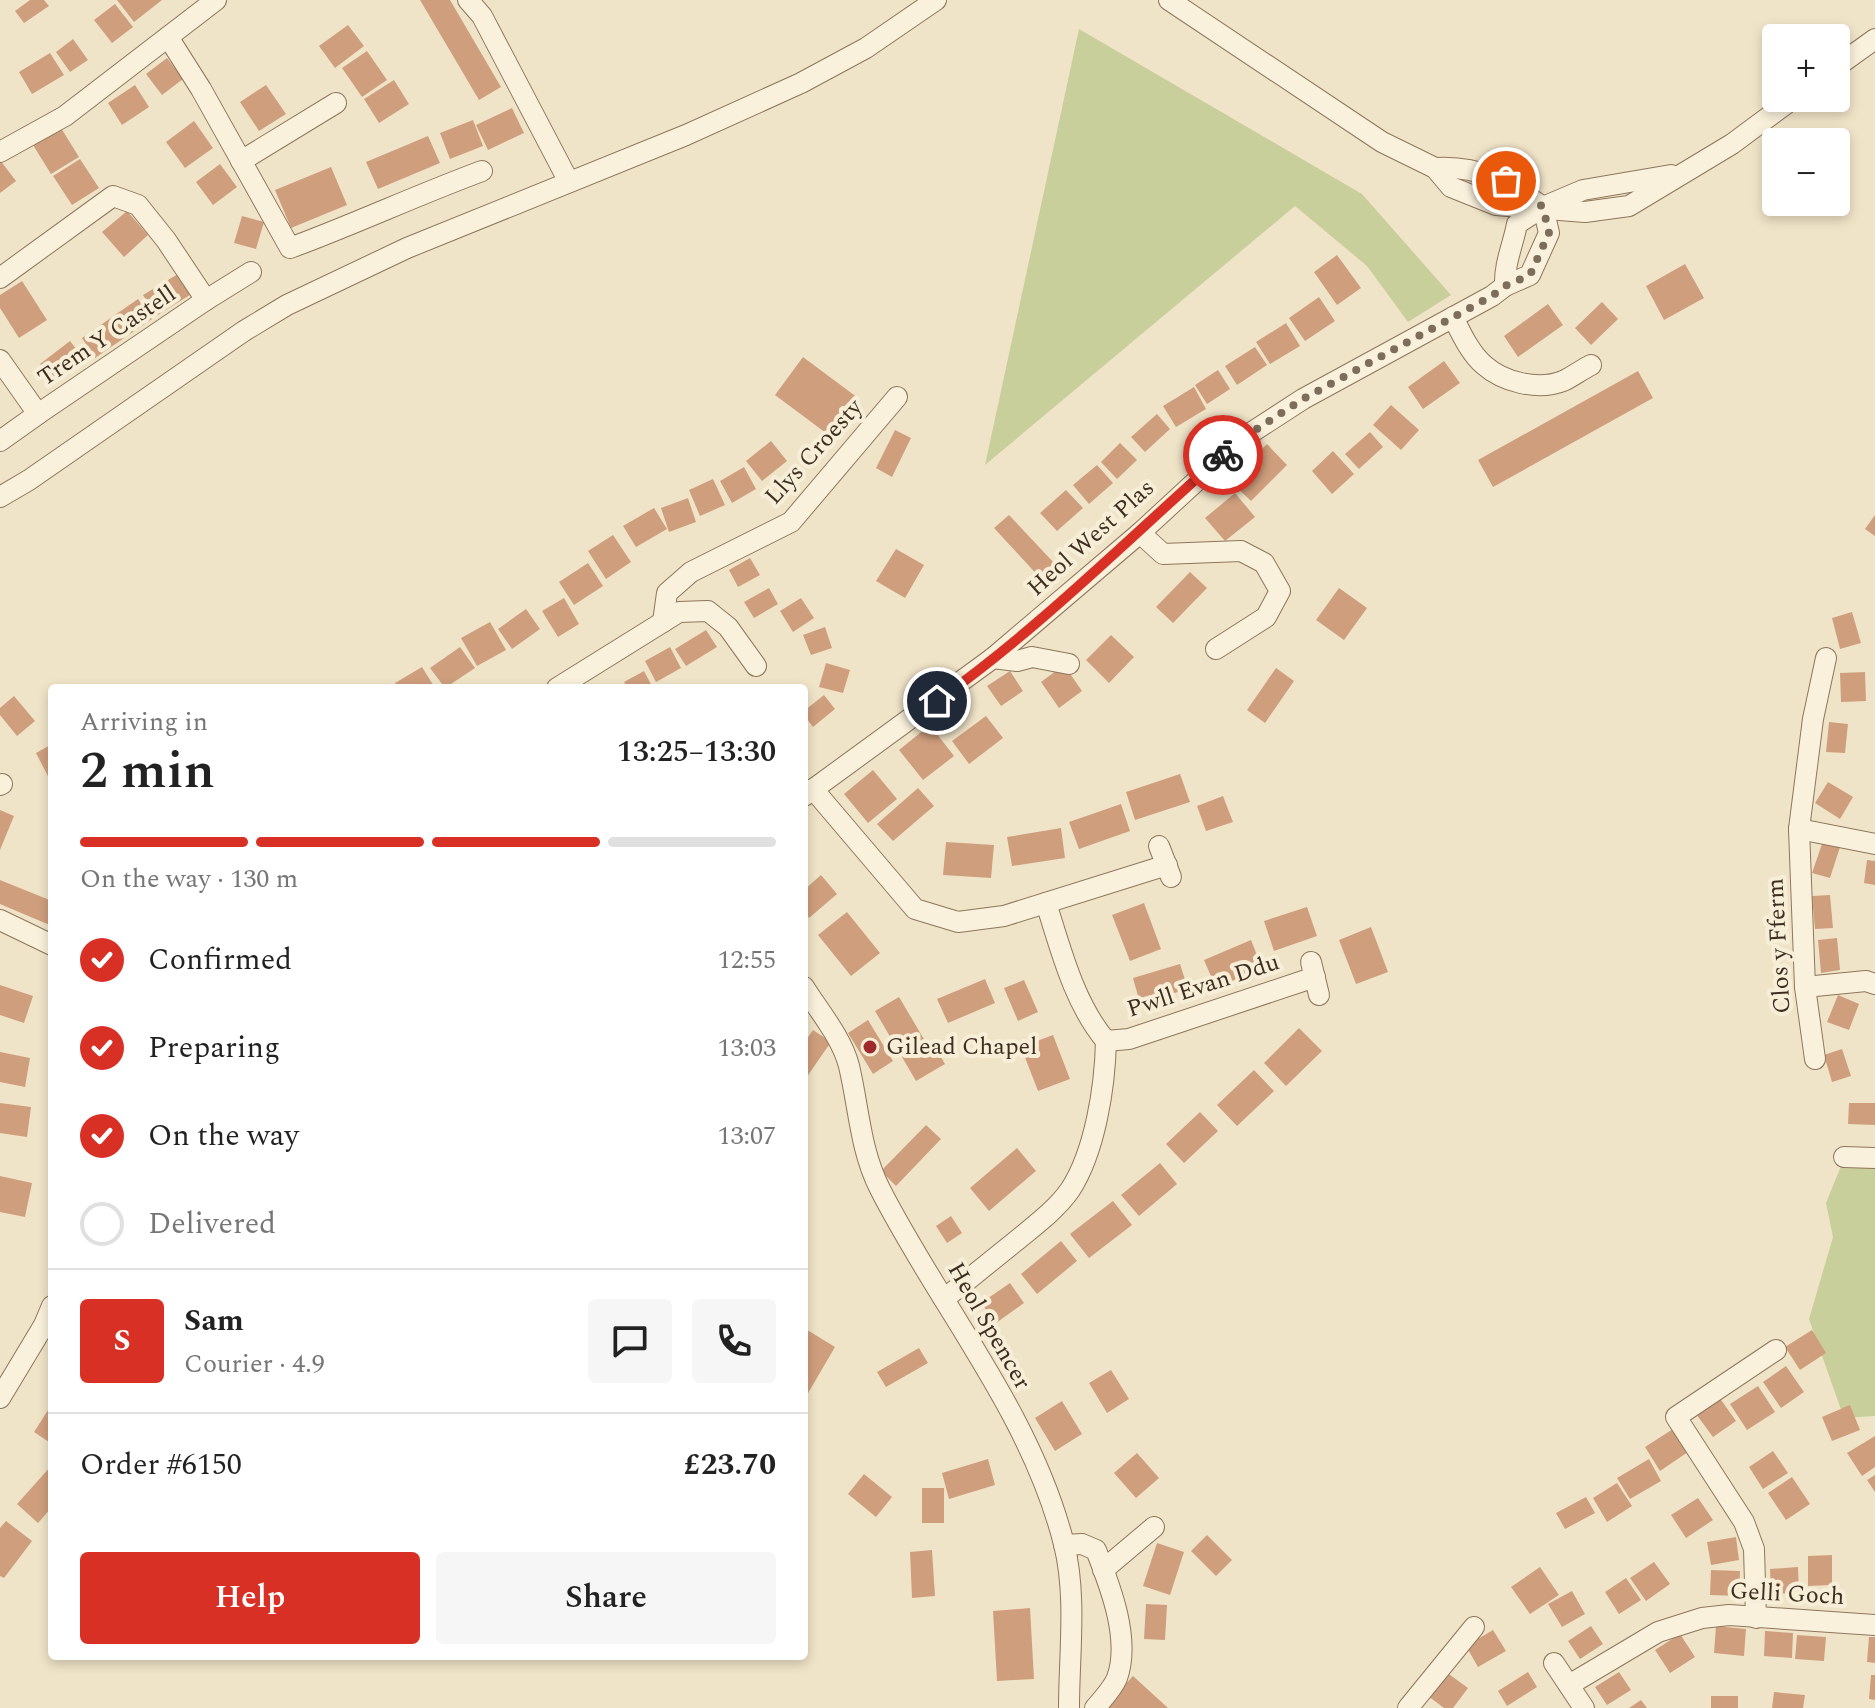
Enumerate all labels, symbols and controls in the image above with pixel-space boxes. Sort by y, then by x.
map controls [1762,24,1850,216]
button: + [1762,24,1850,112]
button: − [1762,128,1850,216]
pin [1472,147,1540,215]
icon: bag [1484,159,1528,203]
street label: Trem Y Castell [31,276,183,396]
street label: Llys Croesty [756,390,872,513]
courier [1183,415,1263,495]
icon: bike [1201,433,1245,477]
street label: Heol West Plas [1019,471,1163,605]
pin [903,667,971,735]
icon: home [915,679,959,723]
text: Arriving in [80,702,208,742]
text: 13:25–13:30 [617,729,776,775]
text: 2 min [80,732,215,811]
text: On the way · 130 m [80,859,298,899]
street label: Clos y Fferm [1757,877,1801,1015]
text: Confirmed [148,937,292,983]
icon: check [80,938,124,982]
text: 12:55 [717,940,776,980]
street label: Pwll Evan Ddu [1122,944,1284,1028]
text: Preparing [148,1025,280,1071]
icon: check [80,1026,124,1070]
text: 13:03 [717,1028,776,1068]
place label: Gilead Chapel [886,1029,1037,1065]
marker: Gilead Chapel [861,1038,879,1056]
text: On the way [148,1113,299,1159]
icon: check [80,1114,124,1158]
text: 13:07 [717,1116,776,1156]
text: Delivered [148,1201,276,1247]
street label: Heol Spencer [938,1256,1040,1396]
text: Sam [184,1298,244,1344]
button: chat [588,1299,672,1383]
button: phone [692,1299,776,1383]
text: S [113,1318,131,1364]
text: Courier · 4.9 [184,1344,325,1384]
text: Order #6150 [80,1442,242,1488]
text: £23.70 [684,1442,776,1488]
button: Help [80,1552,420,1644]
button: Share [436,1552,776,1644]
street label: Gelli Goch [1729,1573,1845,1615]

